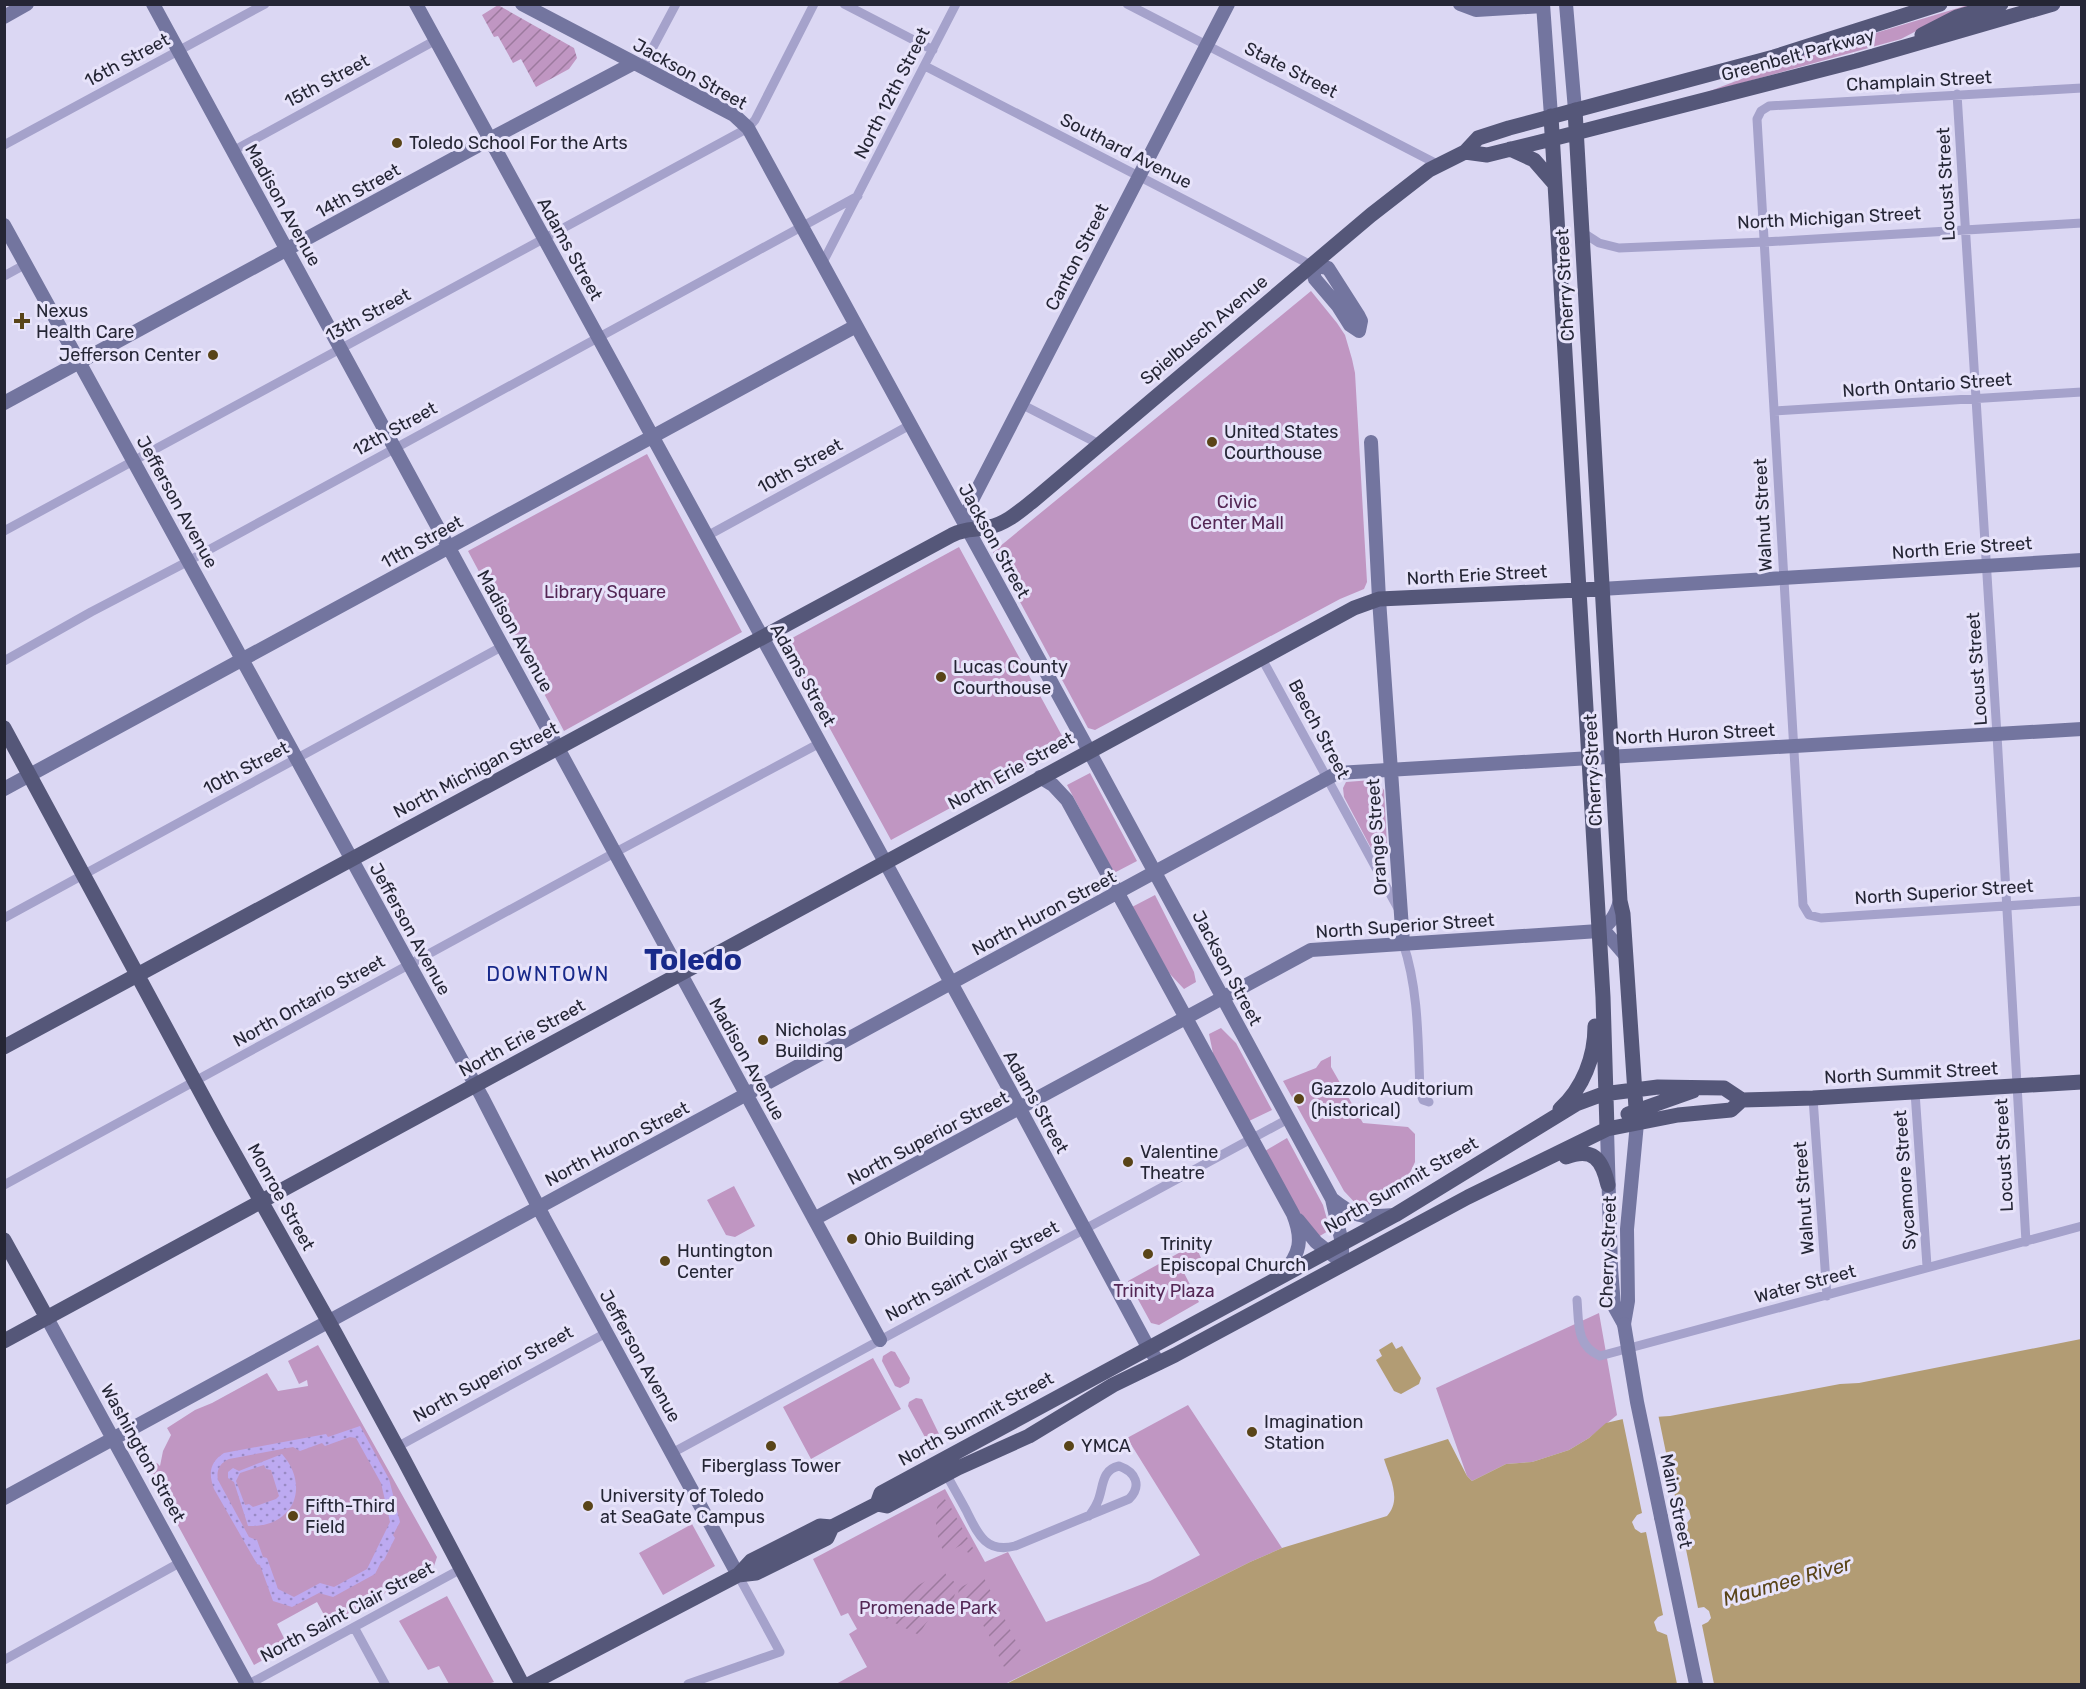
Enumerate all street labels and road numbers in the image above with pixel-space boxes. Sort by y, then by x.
street label: North 12th Street [849,23,935,163]
street label: Greenbelt Parkway [1719,24,1877,86]
street label: 16th Street [81,28,173,92]
street label: Jackson Street [629,34,751,114]
street label: State Street [1241,37,1341,103]
street label: 15th Street [281,49,373,113]
street label: Champlain Street [1846,66,1992,96]
street label: Southard Avenue [1057,108,1195,194]
street label: Locust Street [1932,127,1960,241]
street label: Madison Avenue [240,140,326,270]
street label: 14th Street [312,159,404,223]
street label: Adams Street [533,194,607,304]
street label: Canton Street [1041,200,1113,314]
street label: North Michigan Street [1737,202,1921,234]
street label: Cherry Street [1551,228,1579,342]
street label: Spielbusch Avenue [1136,270,1272,390]
street label: 13th Street [322,283,414,347]
street label: North Ontario Street [1841,368,2013,402]
street label: 12th Street [349,397,441,461]
street label: Jefferson Avenue [132,432,222,572]
street label: 10th Street [754,434,846,498]
street label: Walnut Street [1749,458,1777,572]
street label: Jackson Street [954,480,1034,602]
street label: 11th Street [377,511,467,573]
street label: North Erie Street [1891,532,2033,564]
street label: North Erie Street [1406,560,1548,590]
street label: Madison Avenue [472,566,558,696]
street label: Locust Street [1962,612,1992,726]
street label: Adams Street [766,620,840,730]
street label: Beech Street [1284,675,1354,783]
street label: Cherry Street [1579,713,1607,827]
street label: North Michigan Street [390,717,562,823]
street label: North Huron Street [1614,719,1776,749]
street label: North Erie Street [944,727,1078,815]
street label: 10th Street [200,736,292,800]
street label: Orange Street [1362,778,1392,896]
street label: Jefferson Avenue [365,859,455,999]
street label: North Huron Street [968,866,1120,960]
street label: North Superior Street [1854,875,2034,909]
street label: Jackson Street [1187,907,1267,1029]
street label: North Superior Street [1315,909,1495,943]
street label: North Ontario Street [229,950,389,1052]
street label: North Erie Street [455,994,589,1082]
street label: Madison Avenue [704,994,790,1124]
street label: Adams Street [999,1047,1073,1157]
street label: North Summit Street [1824,1057,1998,1089]
street label: North Superior Street [844,1086,1012,1190]
street label: North Huron Street [541,1097,693,1191]
street label: Locust Street [1990,1098,2018,1212]
street label: Sycamore Street [1889,1109,1921,1251]
street label: North Summit Street [1320,1132,1482,1238]
street label: Monroe Street [243,1140,319,1254]
street label: Walnut Street [1789,1141,1819,1255]
street label: Cherry Street [1595,1195,1621,1309]
street label: North Saint Clair Street [881,1216,1063,1326]
street label: Water Street [1752,1260,1858,1308]
street label: Jefferson Avenue [595,1286,685,1426]
street label: North Superior Street [409,1321,577,1427]
street label: North Summit Street [895,1367,1057,1471]
street label: Washington Street [96,1380,190,1526]
street label: Main Street [1655,1452,1697,1550]
street label: North Saint Clair Street [256,1557,438,1667]

